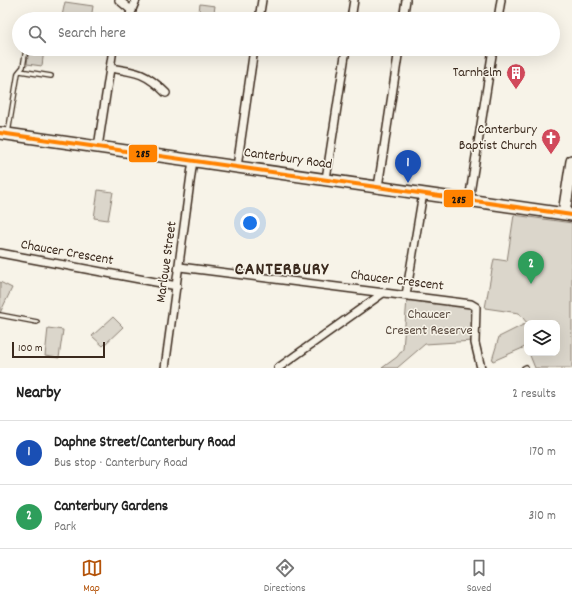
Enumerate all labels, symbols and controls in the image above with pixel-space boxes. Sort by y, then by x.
search box [12,12,560,56]
icon: search [26,23,48,45]
text: Search here [58,23,126,45]
building icon: Tarnhelm [505,62,527,90]
place label: Tarnhelm [453,63,502,83]
place label: Canterbury Baptist Church [459,120,537,156]
church icon: Canterbury Baptist Church [540,127,562,155]
street label: Canterbury Road [243,143,333,175]
line badge: 285 [128,144,158,163]
text: 285 [136,147,150,163]
pin: 1 [395,150,421,183]
line badge: 285 [443,189,474,208]
text: 285 [452,193,466,209]
your location [240,213,260,233]
street label: Marlowe Street [151,220,183,304]
street label: Chaucer Crescent [19,235,115,271]
pin: 2 [518,251,544,284]
district label: CANTERBURY [235,258,330,283]
street label: Chaucer Crescent [349,265,445,297]
park label: Chaucer Cresent Reserve [385,305,473,341]
map controls [524,320,560,356]
button: layers [524,320,560,356]
scale bar [12,340,105,359]
text: 100 m [18,341,42,357]
text: Nearby [16,382,60,406]
text: 2 results [512,385,556,404]
text: Daphne Street/Canterbury Road [54,432,235,454]
text: 1 [28,443,30,462]
text: 170 m [529,443,556,462]
text: Bus stop · Canterbury Road [54,454,188,473]
text: Canterbury Gardens [54,496,168,518]
text: 2 [26,507,32,526]
text: 310 m [528,507,556,526]
text: Park [54,518,76,537]
tab: Map [81,557,103,597]
tab: Directions [264,557,306,597]
tab: Saved [467,557,491,597]

